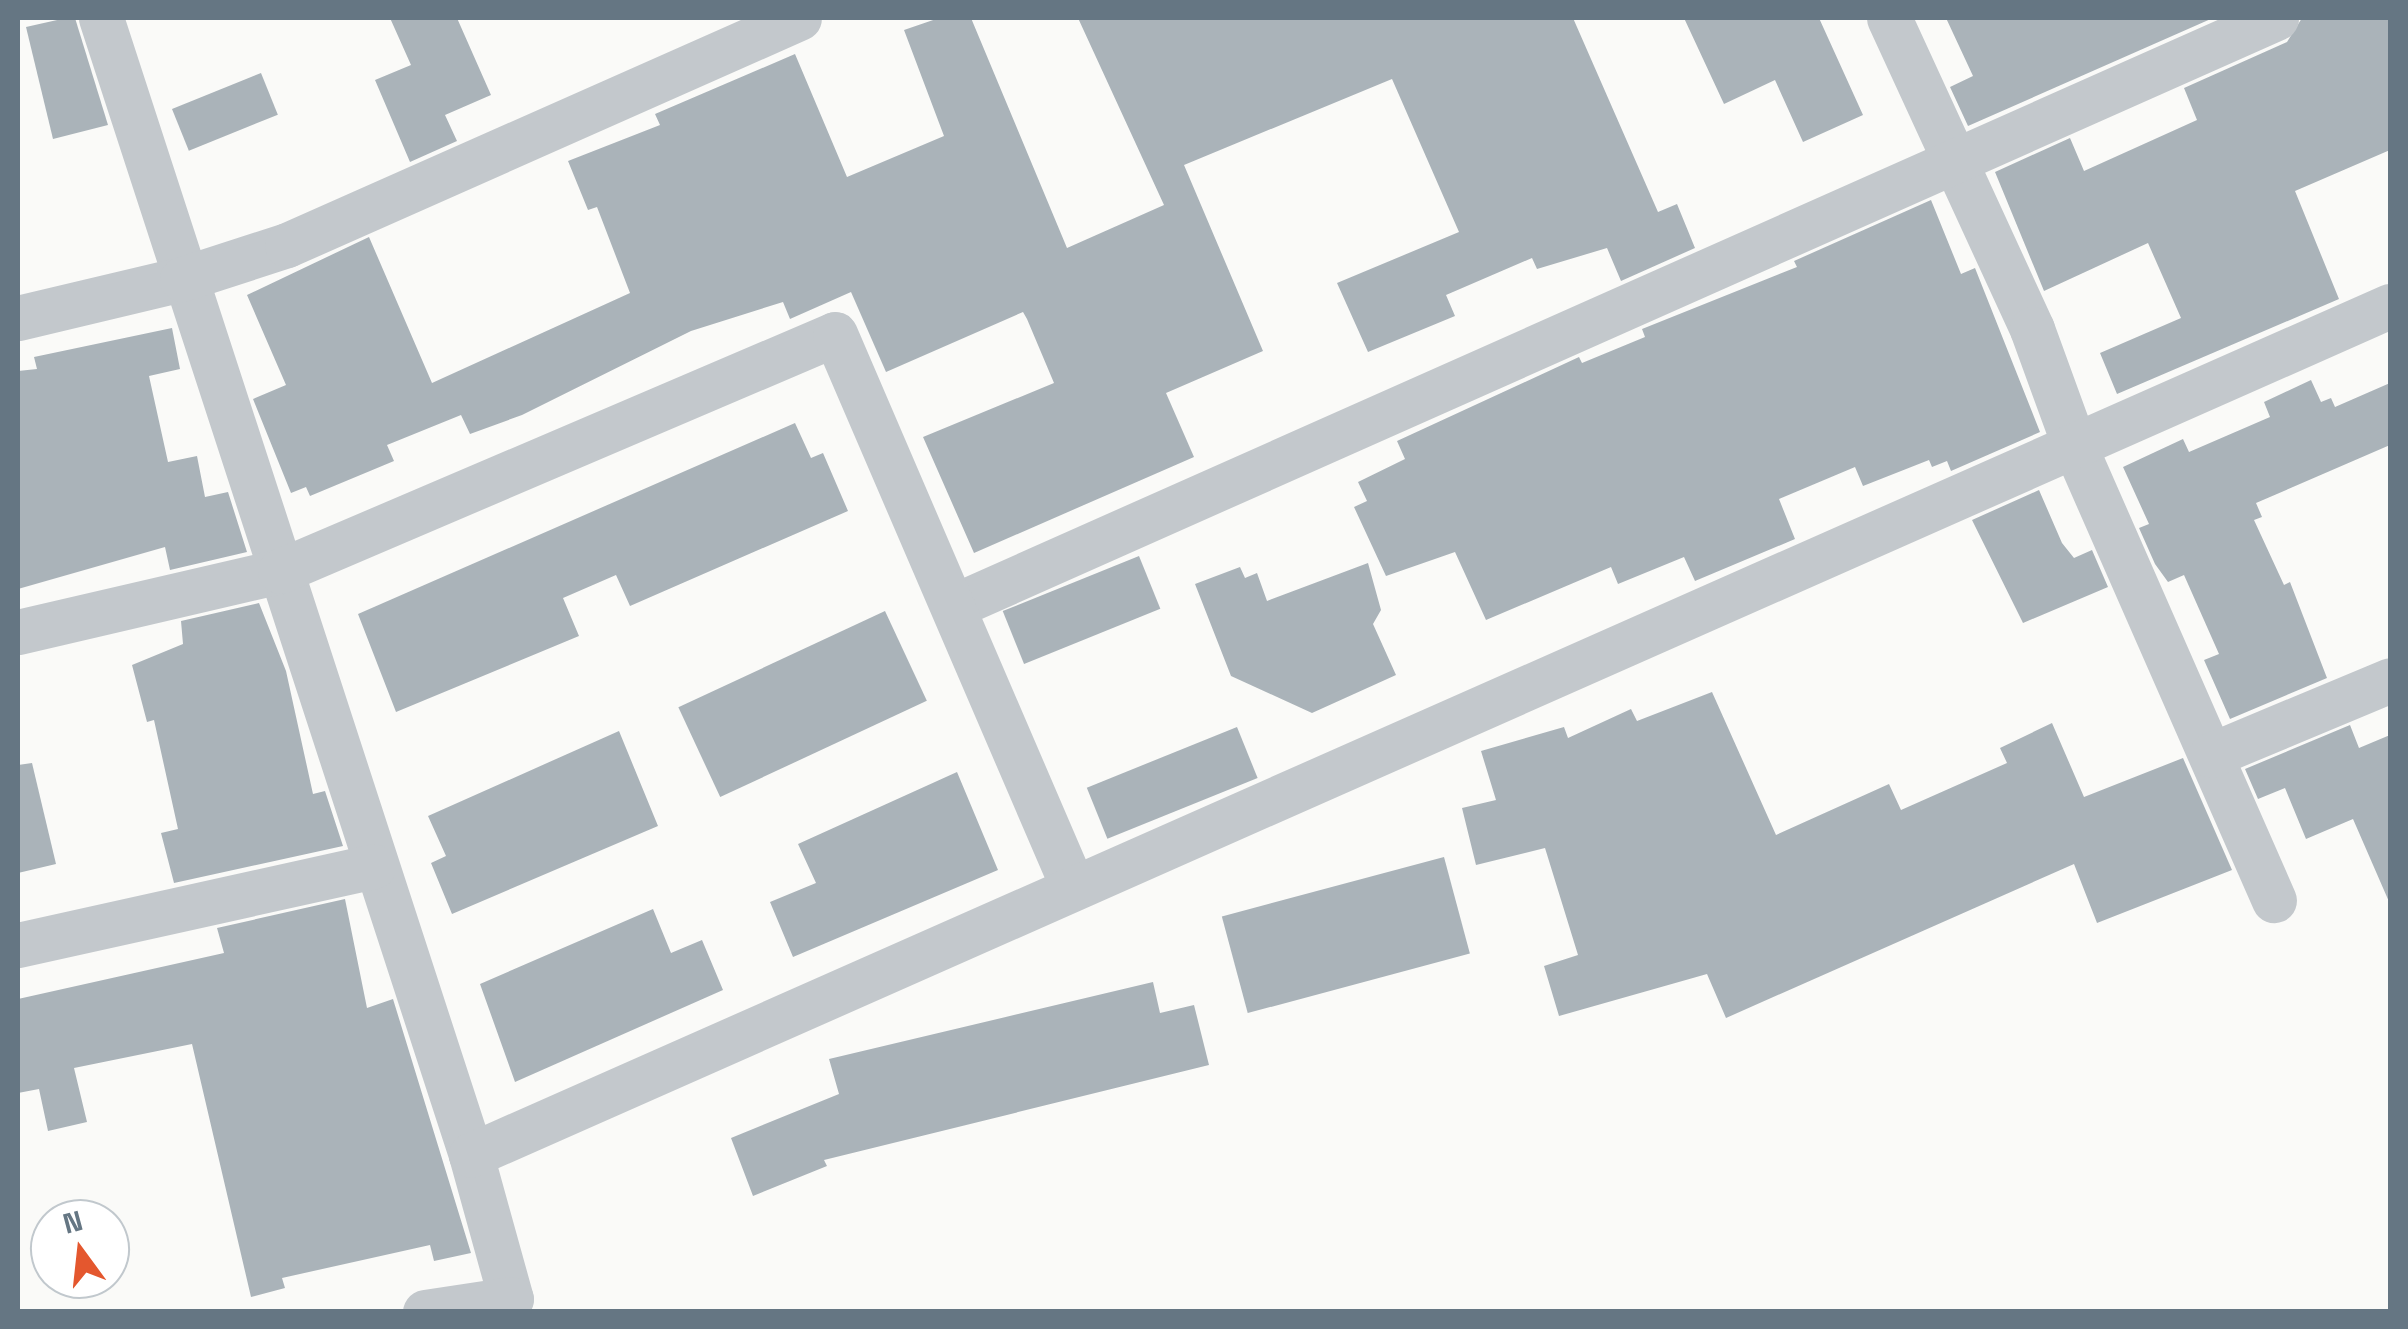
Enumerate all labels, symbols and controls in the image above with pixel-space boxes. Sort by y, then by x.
north arrow [30,1199,130,1299]
text: N [59,1202,86,1242]

